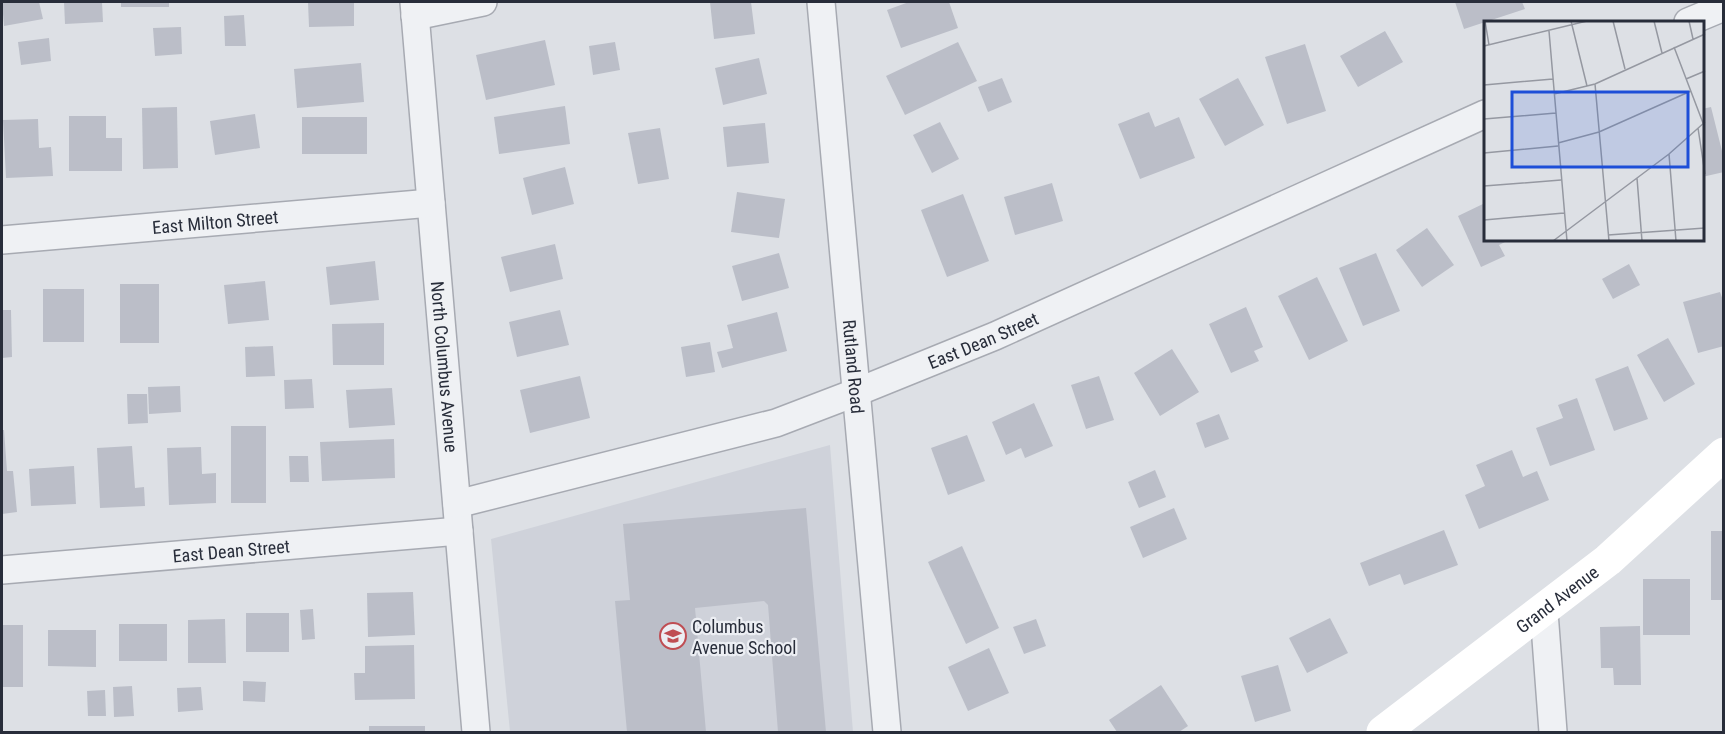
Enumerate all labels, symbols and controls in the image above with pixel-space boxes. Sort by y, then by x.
inset map [1484,21,1704,242]
street label: East Milton Street [151,206,279,238]
street label: North Columbus Avenue [427,280,463,453]
street label: East Dean Street [925,307,1041,373]
street label: Rutland Road [839,319,869,414]
street label: East Dean Street [172,535,291,566]
street label: Grand Avenue [1512,561,1602,637]
place label: Columbus Avenue School [692,616,797,658]
school or university icon: Columbus Avenue School [658,621,688,651]

